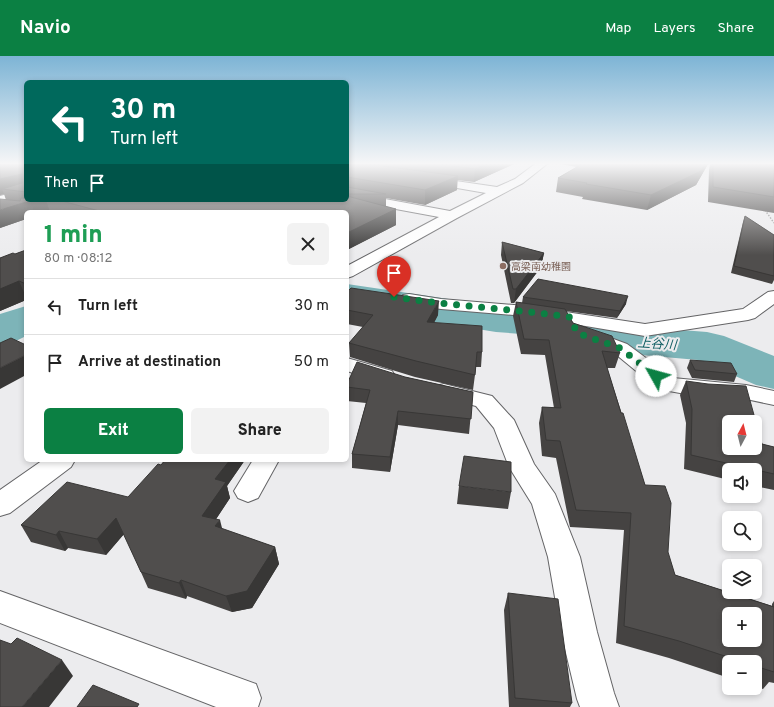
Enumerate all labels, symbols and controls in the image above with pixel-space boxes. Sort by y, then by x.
text: Navio [20,16,71,40]
text: Map [605,20,631,37]
text: Layers [653,20,695,37]
text: Share [717,20,754,37]
text: 30 m [110,93,176,129]
icon: left [44,96,96,148]
text: Turn left [110,128,178,151]
icon: arrive [86,172,108,194]
text: Then [44,174,78,193]
text: 1 min [44,221,103,251]
button: close [287,223,329,265]
text: 80 m · 08:12 [44,251,112,267]
pin [377,256,411,297]
marker: 高梁南幼稚園 [498,261,508,271]
place label: 高梁南幼稚園 [511,261,571,274]
icon: arrive [383,262,405,284]
icon: left [44,296,66,318]
text: Turn left [78,297,138,316]
text: 30 m [294,297,329,316]
water label: 上谷川 [637,336,679,354]
icon: arrive [44,352,66,374]
text: Arrive at destination [78,353,221,372]
text: 50 m [294,353,329,372]
position arrow [635,355,677,397]
button: Exit [44,408,183,454]
button: Share [191,408,329,454]
north arrow [722,415,762,455]
map controls [722,415,762,695]
button: sound [722,463,762,503]
button: search [722,511,762,551]
button: layers [722,559,762,599]
button: + [722,607,762,647]
button: − [722,655,762,695]

